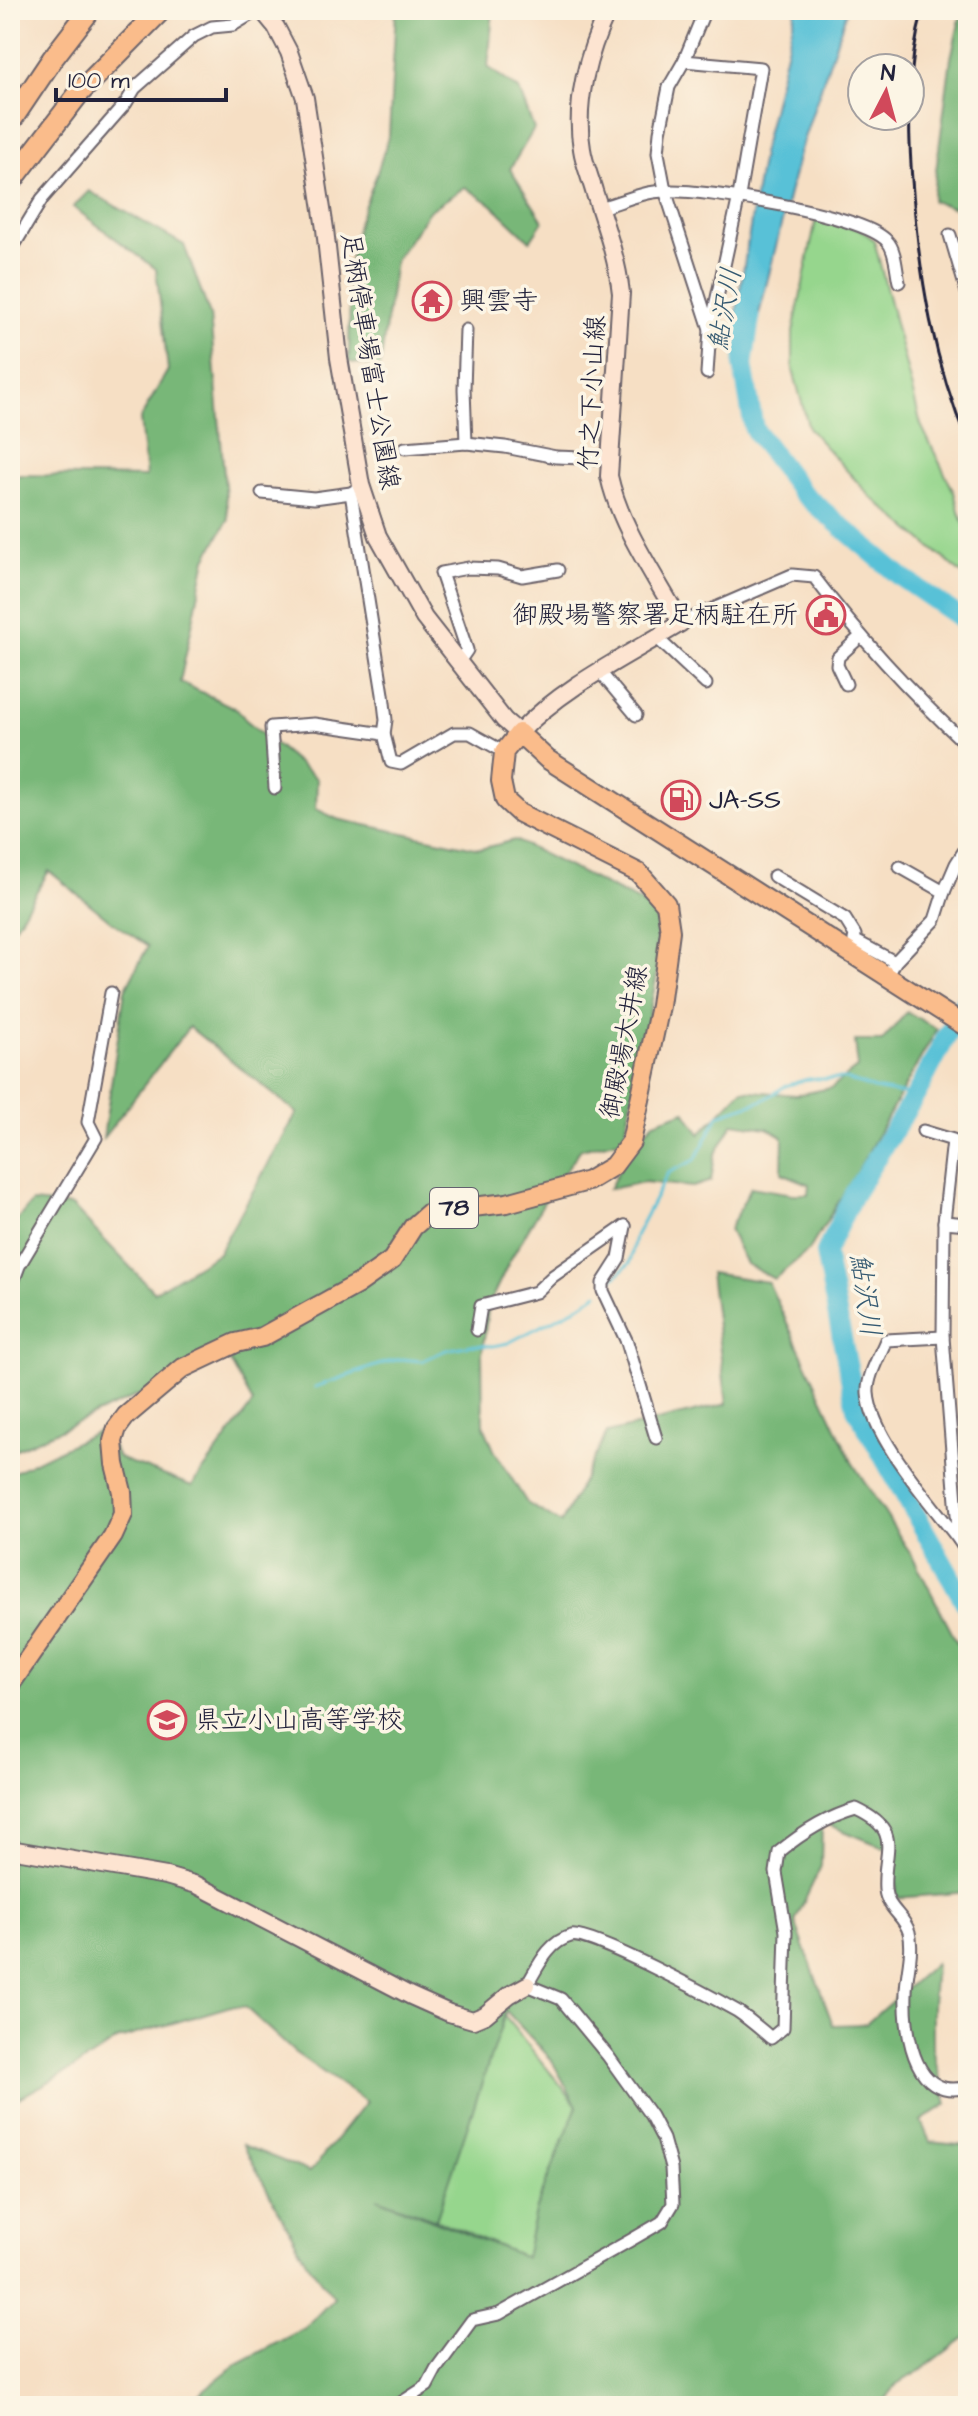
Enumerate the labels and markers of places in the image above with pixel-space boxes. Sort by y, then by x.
temple icon: 興雲寺 [411,280,453,322]
place label: 興雲寺 [460,283,538,319]
public building icon: 御殿場警察署足柄駐在所 [805,594,847,636]
place label: 御殿場警察署足柄駐在所 [512,597,798,633]
fuel station icon: JA-SS [660,779,702,821]
place label: JA-SS [709,782,781,818]
school or university icon: 県立小山高等学校 [146,1699,188,1741]
place label: 県立小山高等学校 [195,1702,403,1738]

